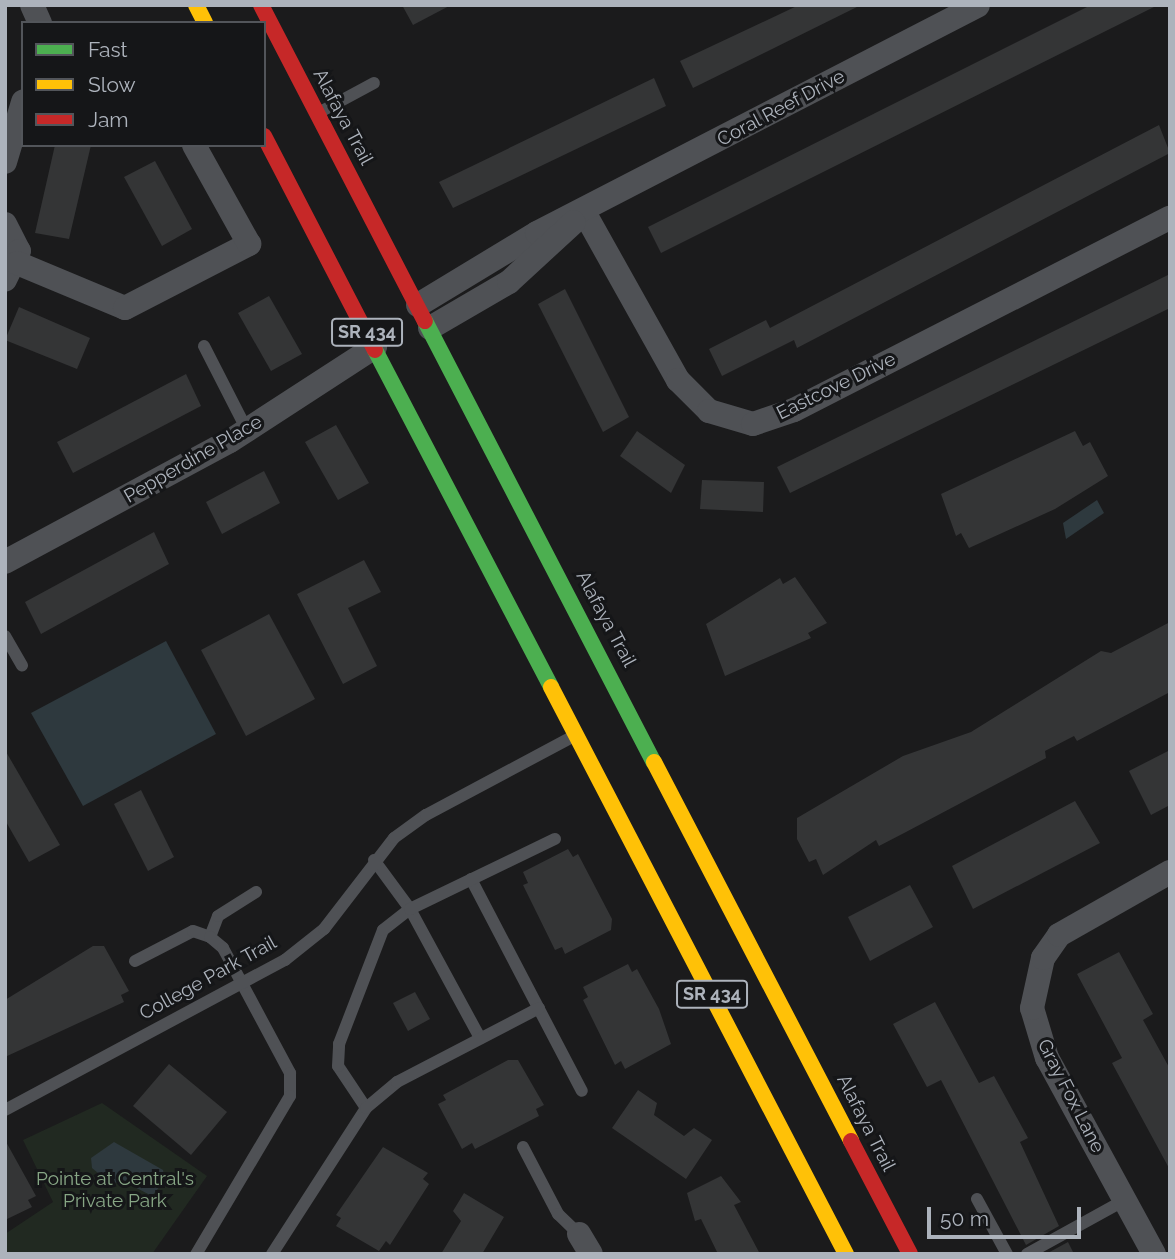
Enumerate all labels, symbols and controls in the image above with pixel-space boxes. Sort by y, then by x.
legend [21,21,266,147]
text: Fast [88,37,128,62]
street label: Alafaya Trail [308,65,378,169]
street label: Coral Reef Drive [713,65,849,151]
text: Slow [88,72,136,97]
text: Jam [88,107,129,132]
road number: SR 434 [330,318,404,346]
street label: Eastcove Drive [773,347,899,425]
street label: Pepperdine Place [120,410,266,508]
street label: Alafaya Trail [571,567,641,671]
street label: College Park Trail [135,931,281,1025]
road number: SR 434 [675,979,749,1009]
street label: Gray Fox Lane [1032,1035,1110,1157]
street label: Alafaya Trail [832,1071,900,1175]
park label: Pointe at Central's Private Park [36,1168,194,1212]
scale bar [930,1192,1084,1236]
text: 50 m [940,1206,989,1231]

